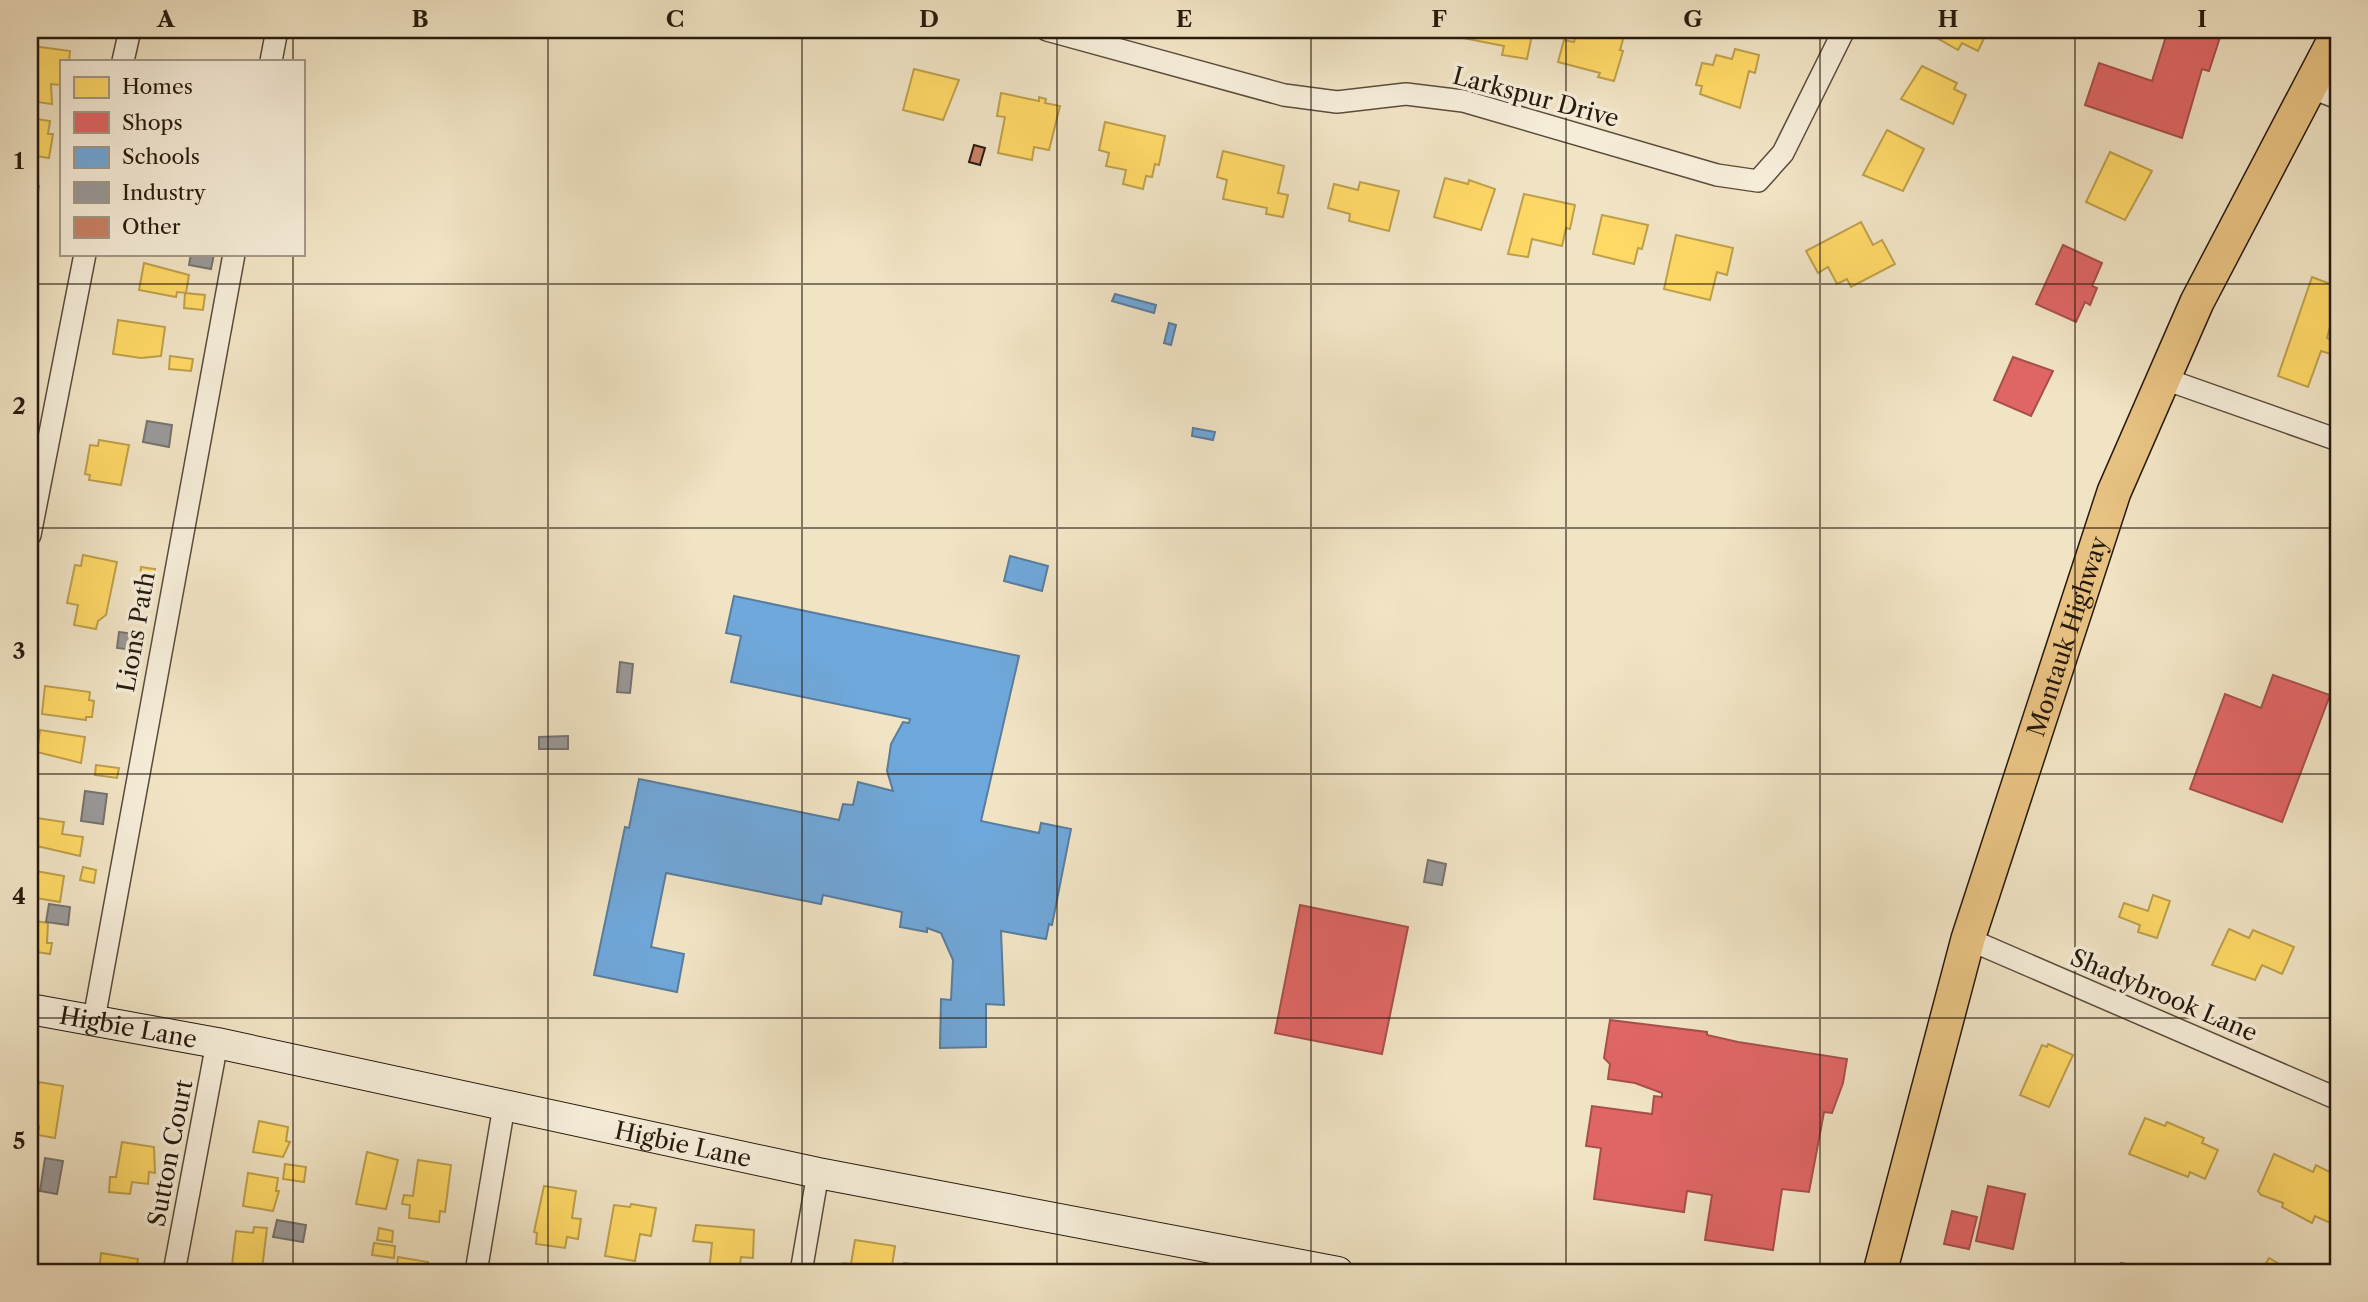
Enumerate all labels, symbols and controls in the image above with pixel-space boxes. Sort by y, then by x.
text: A [156,5,176,33]
text: B [411,5,429,33]
text: C [666,5,684,33]
text: D [919,5,939,33]
text: E [1176,5,1192,33]
text: F [1431,5,1447,33]
text: G [1683,5,1703,33]
text: H [1938,5,1959,33]
text: I [2197,5,2207,33]
legend [60,60,304,256]
street label: Larkspur Drive [1450,61,1622,133]
text: Homes [122,74,193,99]
text: Shops [122,110,183,135]
text: Schools [122,144,200,169]
text: 1 [14,147,25,175]
text: Industry [122,180,206,205]
text: Other [122,214,181,239]
text: 2 [12,392,26,420]
street label: Montauk Highway [2021,532,2113,740]
street label: Lions Path [111,570,161,694]
text: 3 [13,637,26,665]
text: 4 [12,882,26,910]
street label: Shadybrook Lane [2066,943,2262,1047]
street label: Higbie Lane [57,1000,199,1054]
street label: Sutton Court [142,1077,199,1229]
street label: Higbie Lane [612,1115,754,1173]
text: 5 [13,1127,25,1155]

